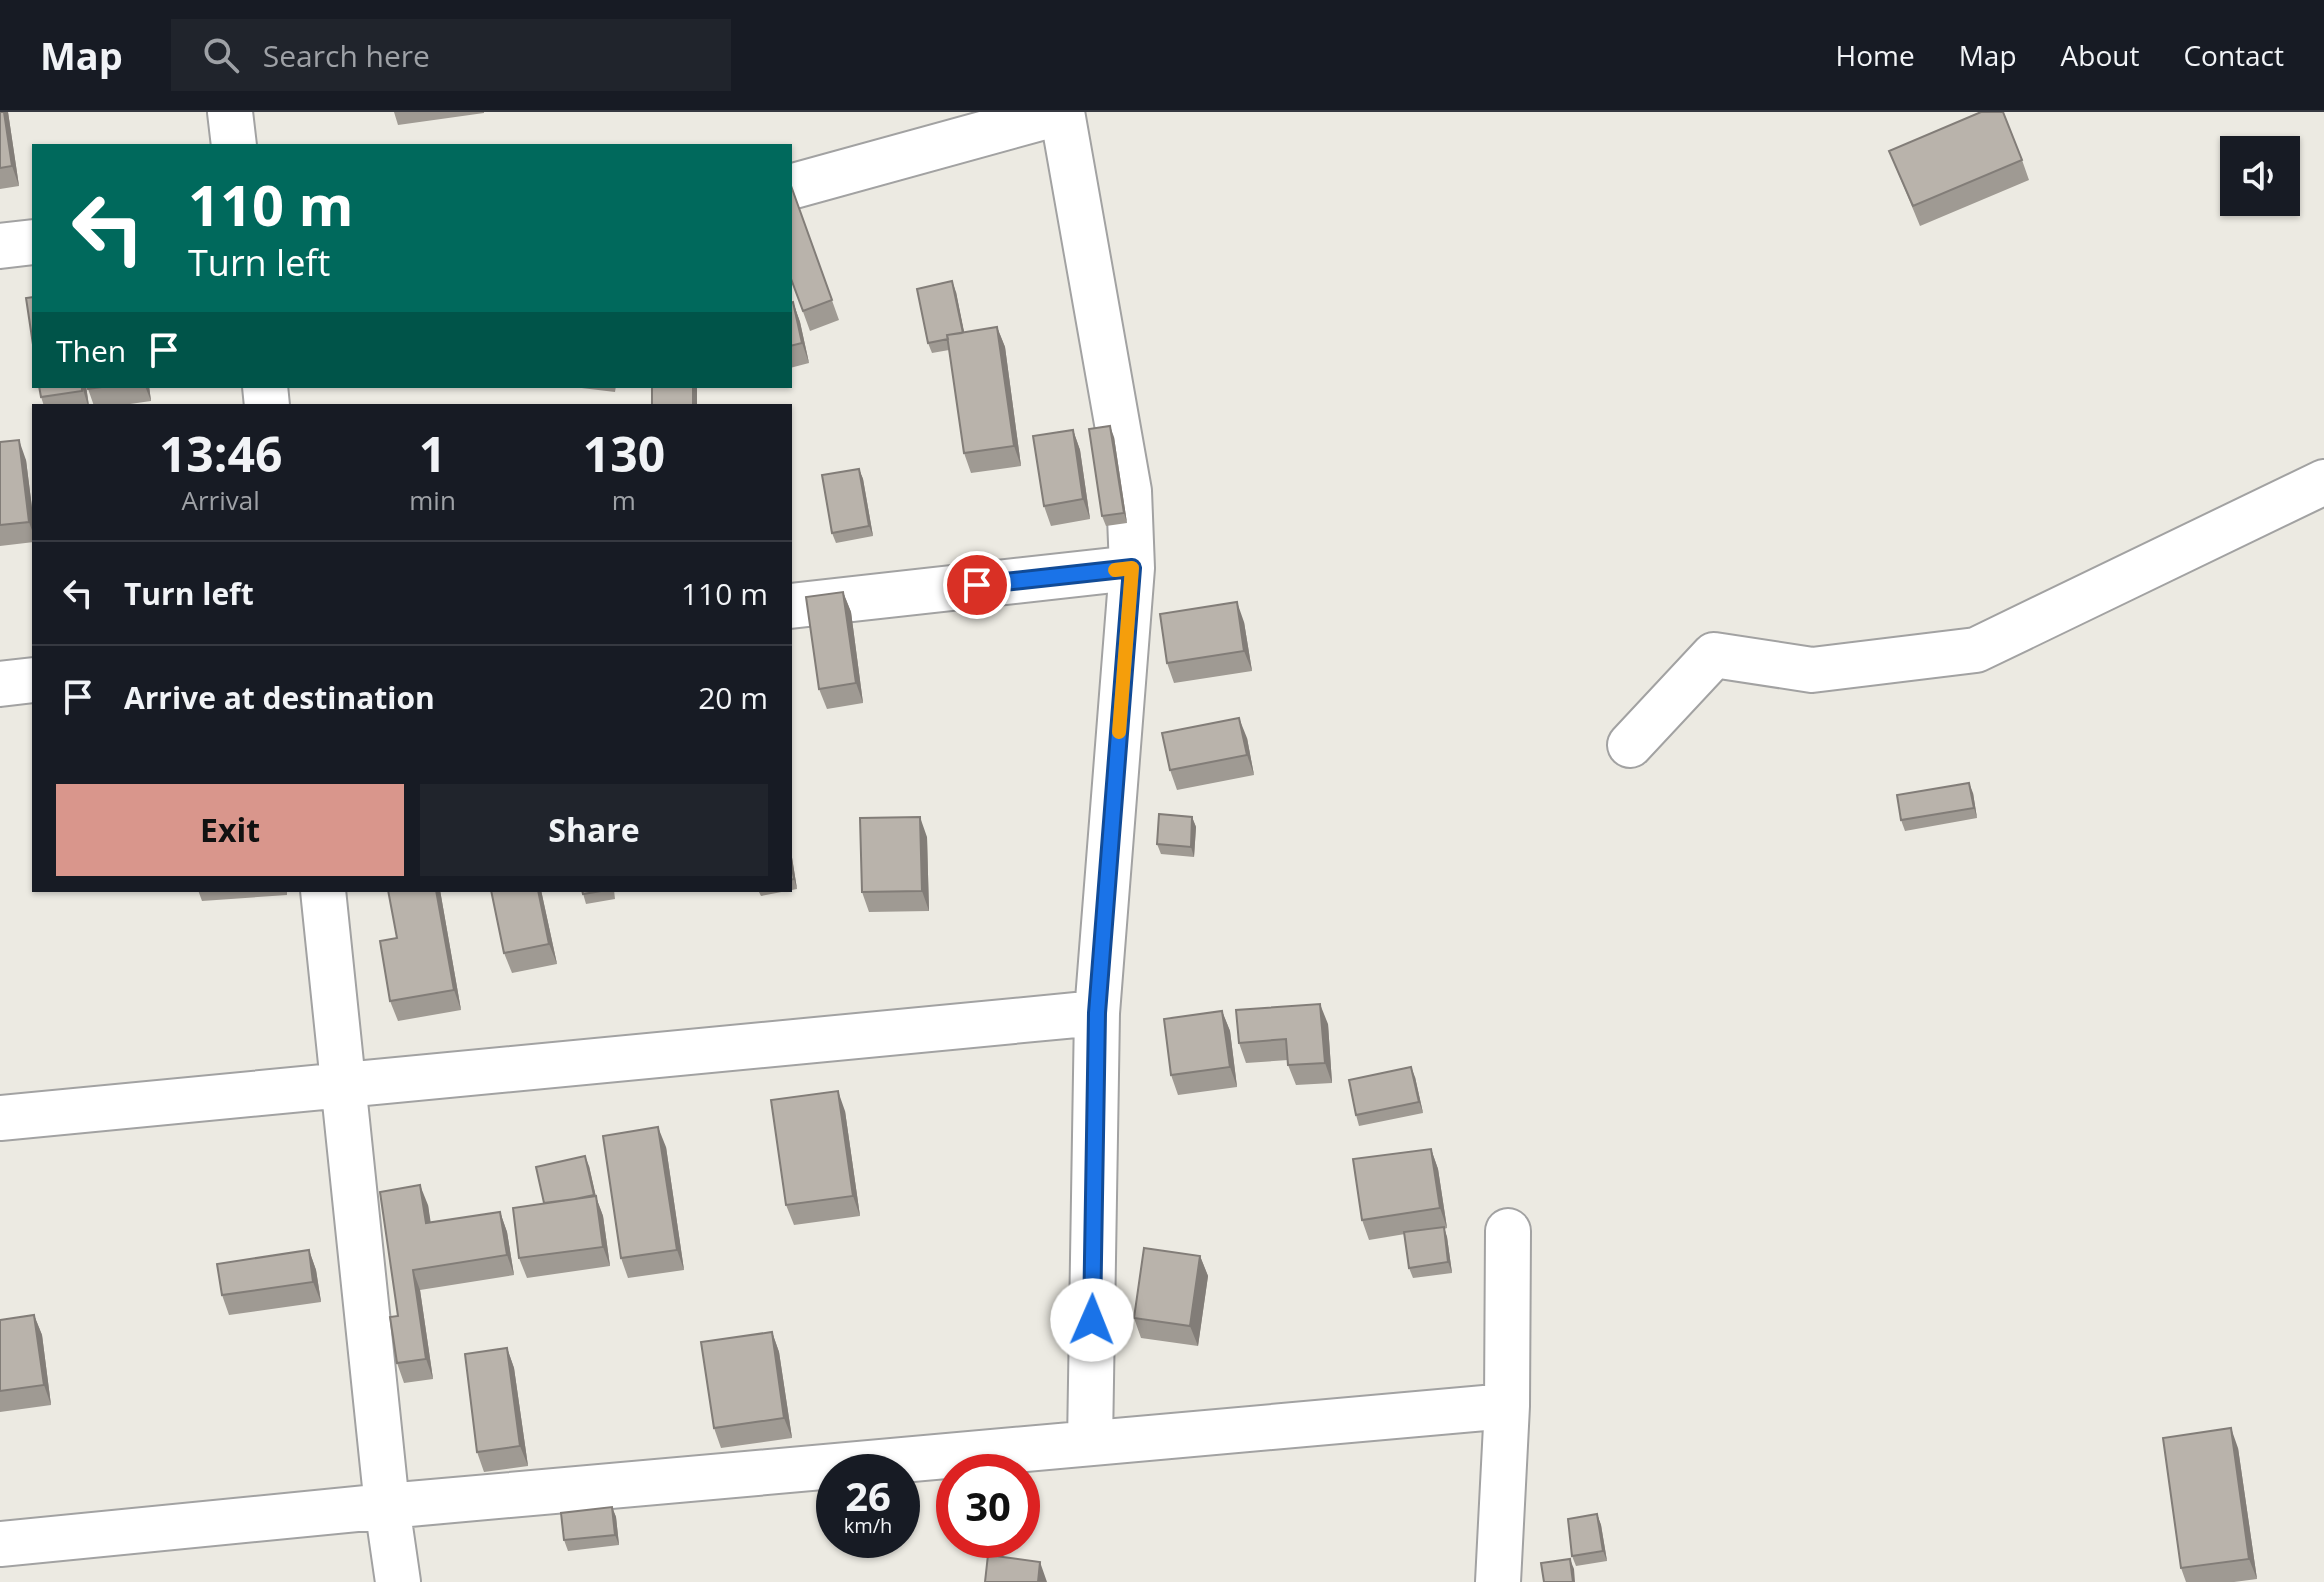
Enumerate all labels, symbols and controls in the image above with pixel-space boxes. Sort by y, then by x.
search box [171,19,731,91]
text: Map [40,29,123,81]
icon: search [199,33,243,77]
text: Search here [263,35,430,76]
text: Home [1836,36,1915,74]
text: Map [1959,36,2017,74]
text: About [2061,36,2139,74]
text: Contact [2183,36,2284,74]
map controls [2220,136,2300,216]
button: sound [2220,136,2300,216]
text: 110 m [188,166,354,242]
icon: left [56,176,160,280]
text: Turn left [188,238,330,287]
icon: arrive [142,328,186,372]
text: Then [56,330,126,371]
text: 13:46 [159,421,282,486]
text: 1 [419,421,446,486]
text: 130 [583,421,665,486]
text: Arrival [181,482,260,518]
text: min [409,482,456,518]
text: m [612,482,636,518]
pin [943,551,1011,619]
icon: arrive [955,563,999,607]
icon: left [56,571,100,615]
text: Turn left [124,573,254,614]
text: 110 m [681,573,768,614]
icon: arrive [56,675,100,719]
text: Arrive at destination [124,677,435,718]
text: 20 m [698,677,768,718]
button: Exit [56,784,404,876]
button: Share [420,784,768,876]
position arrow [1050,1278,1134,1362]
speed limit sign: 30 [936,1454,1040,1558]
text: 26 [845,1468,891,1523]
text: km/h [844,1512,892,1539]

